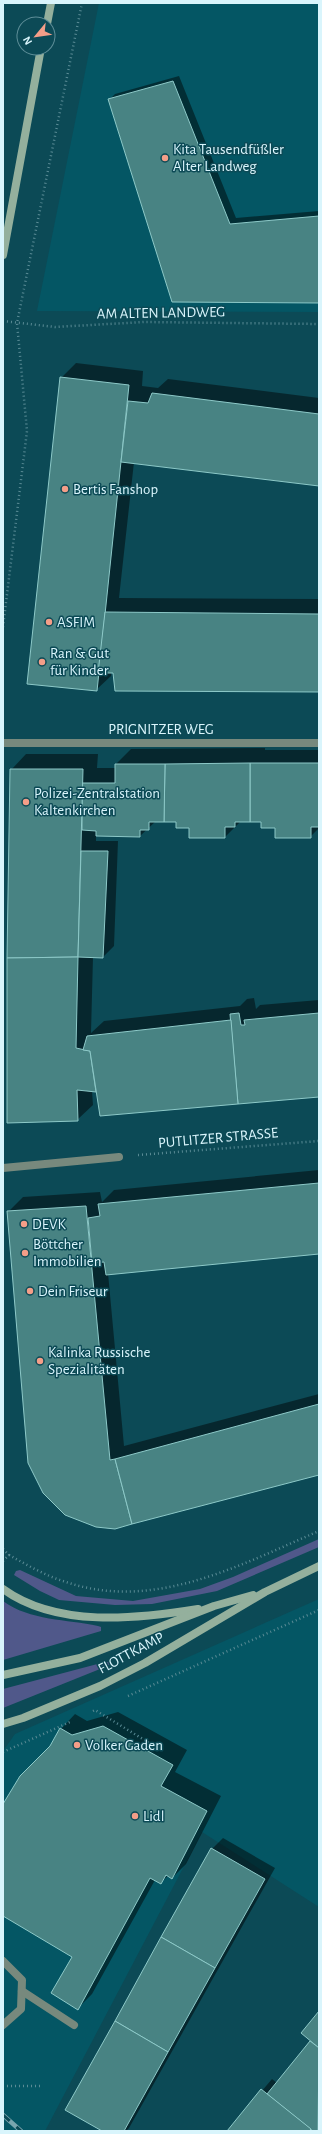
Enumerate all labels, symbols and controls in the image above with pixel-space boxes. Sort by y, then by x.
north arrow [16,16,56,56]
text: N [21,35,34,47]
place label: Kita Tausendfüßler Alter Landweg [173,142,284,174]
marker: Kita Tausendfüßler Alter Landweg [160,153,170,163]
street label: AM ALTEN LANDWEG [97,304,225,322]
place label: Bertis Fanshop [73,482,158,497]
marker: Bertis Fanshop [60,484,70,494]
place label: ASFIM [57,615,95,630]
marker: ASFIM [44,617,54,627]
place label: Ran & Gut für Kinder [50,646,109,678]
marker: Ran & Gut für Kinder [37,657,47,667]
street label: PRIGNITZER WEG [108,722,214,737]
place label: Polizei-Zentralstation Kaltenkirchen [34,786,160,818]
marker: Polizei-Zentralstation Kaltenkirchen [21,797,31,807]
street label: PUTLITZER STRASSE [157,1125,279,1151]
place label: DEVK [32,1217,66,1232]
marker: DEVK [19,1219,29,1229]
place label: Böttcher Immobilien [33,1237,101,1269]
marker: Böttcher Immobilien [20,1248,30,1258]
place label: Dein Friseur [38,1284,108,1299]
marker: Dein Friseur [25,1286,35,1296]
place label: Kalinka Russische Spezialitäten [48,1345,151,1377]
marker: Kalinka Russische Spezialitäten [35,1356,45,1366]
street label: FLOTTKAMP [96,1629,167,1677]
place label: Volker Gaden [85,1738,163,1753]
marker: Volker Gaden [72,1740,82,1750]
place label: Lidl [143,1809,164,1824]
marker: Lidl [130,1811,140,1821]

